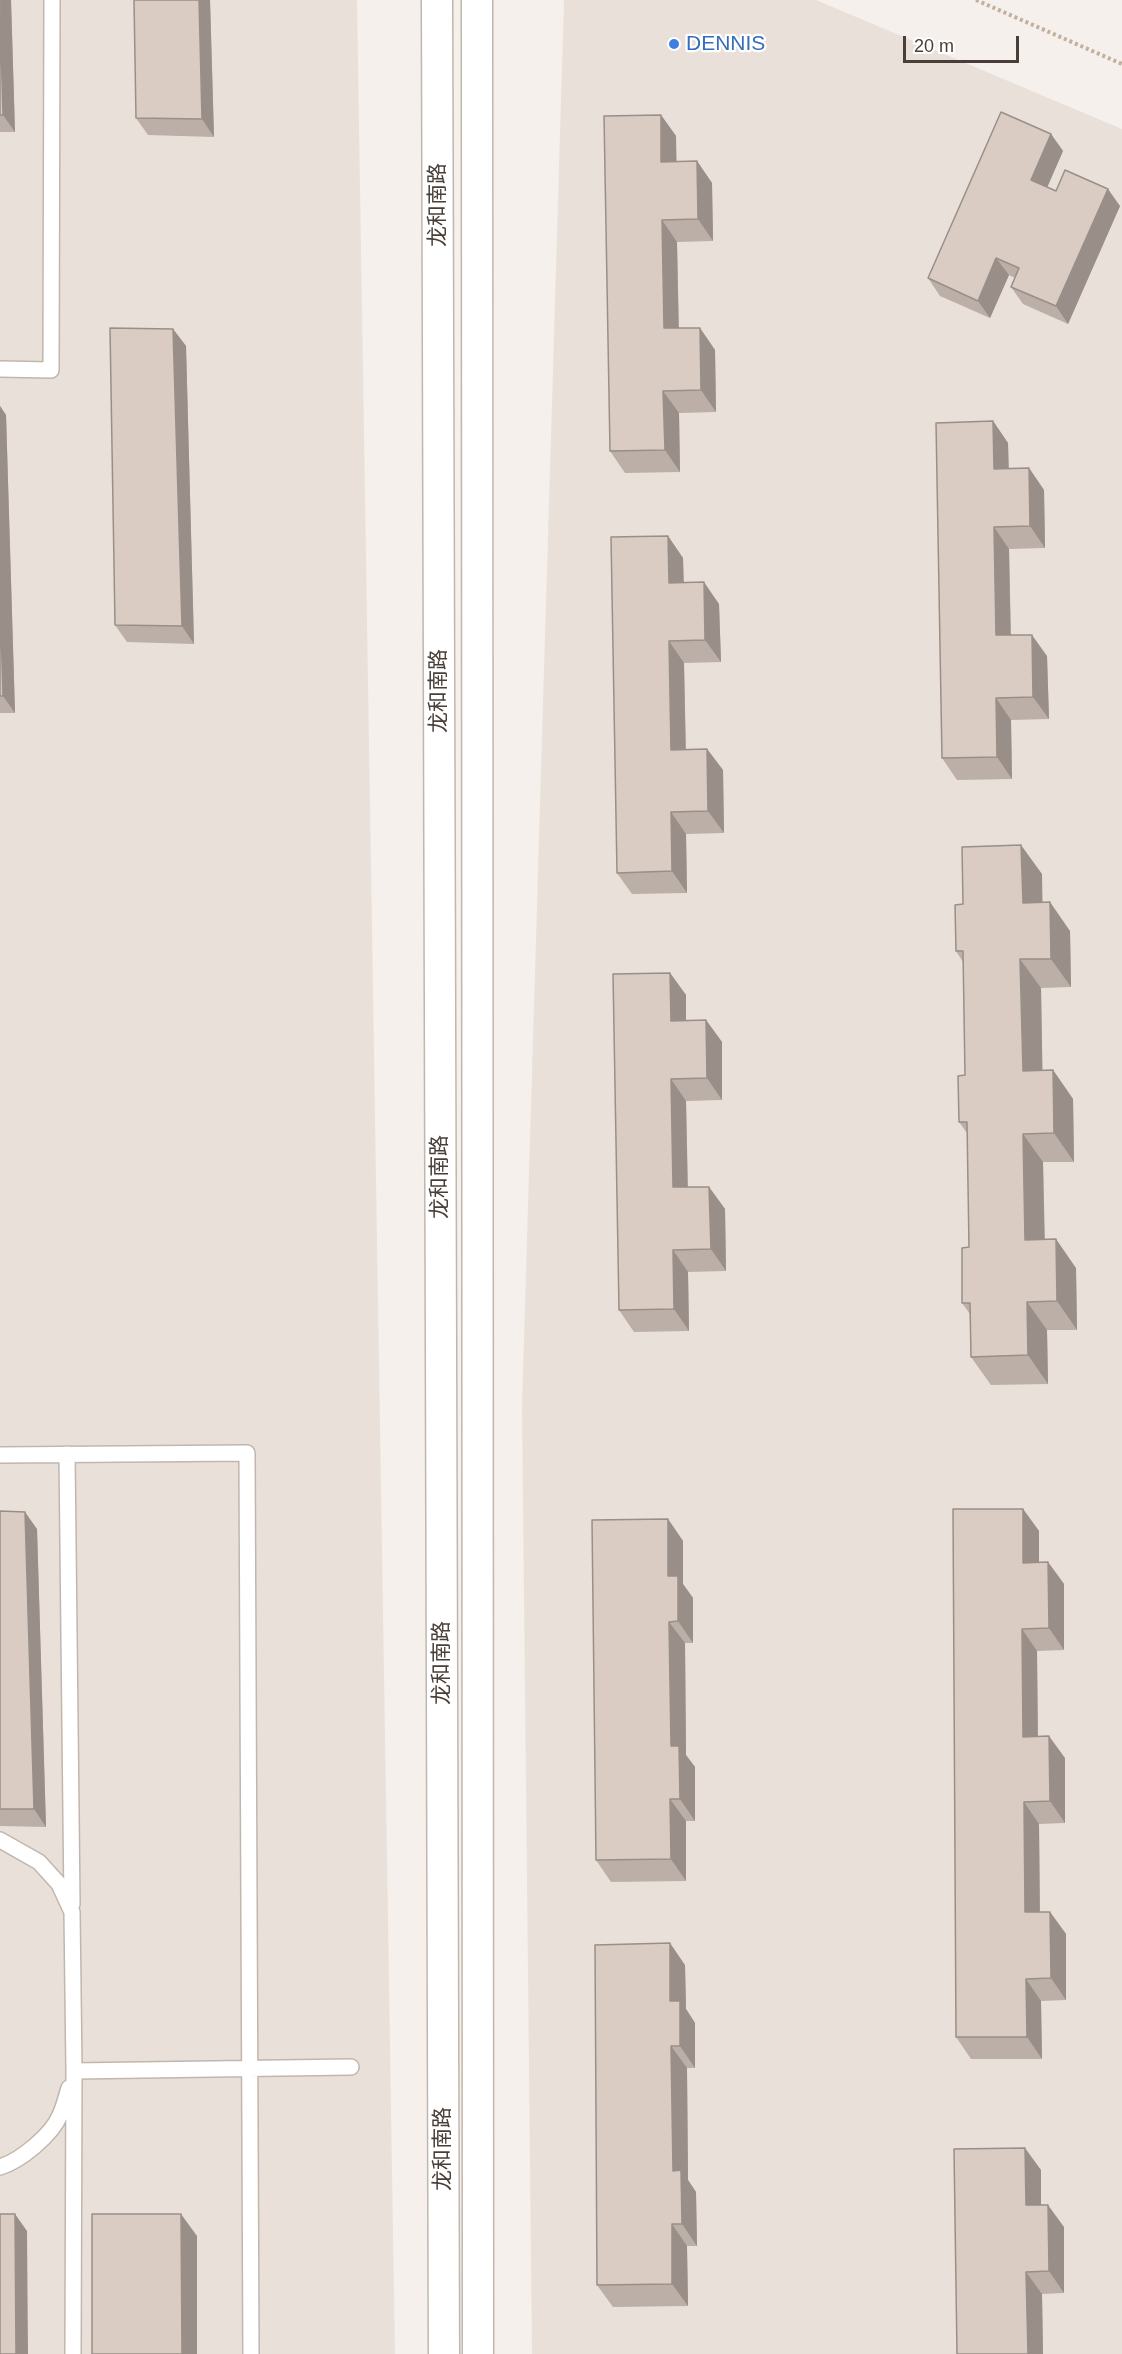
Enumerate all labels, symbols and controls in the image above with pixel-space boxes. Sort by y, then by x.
scale bar [906,24,1022,62]
place label: DENNIS [686,31,765,57]
text: 20 m [914,36,954,56]
marker: DENNIS [667,37,681,51]
street label: 龙和南路 [425,163,451,247]
street label: 龙和南路 [426,649,452,733]
street label: 龙和南路 [427,1135,453,1219]
street label: 龙和南路 [429,1621,455,1705]
street label: 龙和南路 [430,2107,456,2191]

